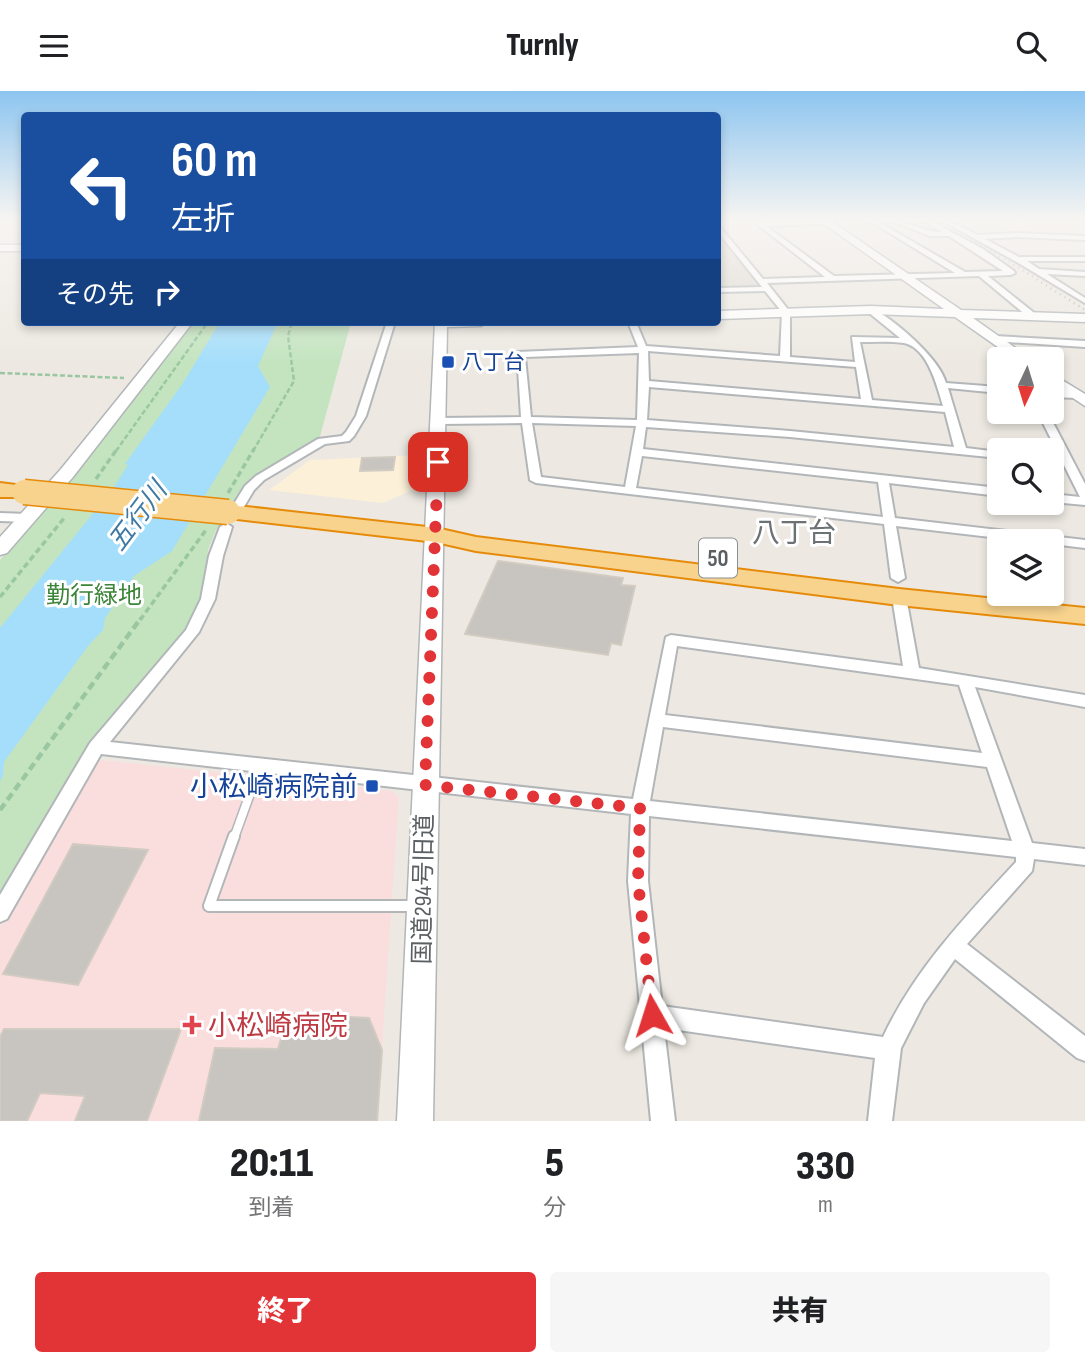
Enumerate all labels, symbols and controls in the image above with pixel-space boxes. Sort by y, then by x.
text: Turnly [506,26,579,65]
icon: menu [35,27,73,65]
icon: search [1012,27,1050,65]
text: 60 m [171,132,258,191]
icon: left [56,140,147,231]
text: 左折 [171,200,235,239]
icon: right [148,273,186,311]
text: その先 [56,280,134,311]
north arrow [987,347,1064,423]
map controls [987,347,1064,606]
place label: 八丁台 [462,350,525,375]
marker: 八丁台 [440,354,456,370]
pin [408,432,468,492]
button: search [987,438,1064,515]
icon: arrive [419,443,457,481]
water label: 五行川 [102,474,176,557]
district label: 八丁台 [752,517,836,550]
button: layers [987,529,1064,606]
road number: 50 [699,538,737,577]
park label: 勤行緑地 [46,581,142,610]
place label: 小松崎病院前 [190,771,358,804]
marker: 小松崎病院前 [364,778,380,794]
street label: 国道294号旧道 [408,813,439,965]
position arrow [615,978,689,1052]
place label: 小松崎病院 [208,1010,348,1043]
marker: 小松崎病院 [182,1015,202,1035]
text: 20:11 [230,1138,313,1189]
text: 5 [545,1138,564,1189]
text: 330 [796,1141,855,1192]
text: m [818,1191,833,1219]
text: 到着 [249,1194,295,1222]
text: 分 [543,1194,566,1222]
button: 終了 [35,1272,536,1352]
button: 共有 [550,1272,1050,1352]

